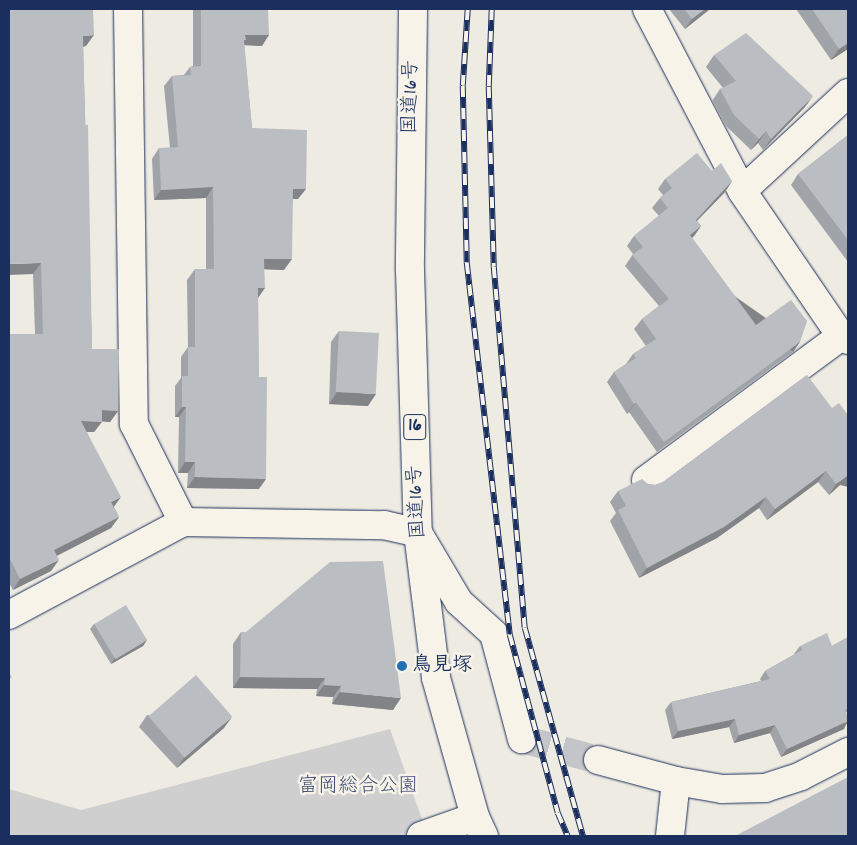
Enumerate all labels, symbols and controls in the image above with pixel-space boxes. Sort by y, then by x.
street label: 国道16号 [399,60,425,134]
road number: 16 [402,411,428,444]
street label: 国道16号 [404,464,432,540]
place label: 鳥見塚 [412,654,472,678]
marker: 鳥見塚 [396,660,408,672]
park label: 富岡総合公園 [298,775,418,799]

